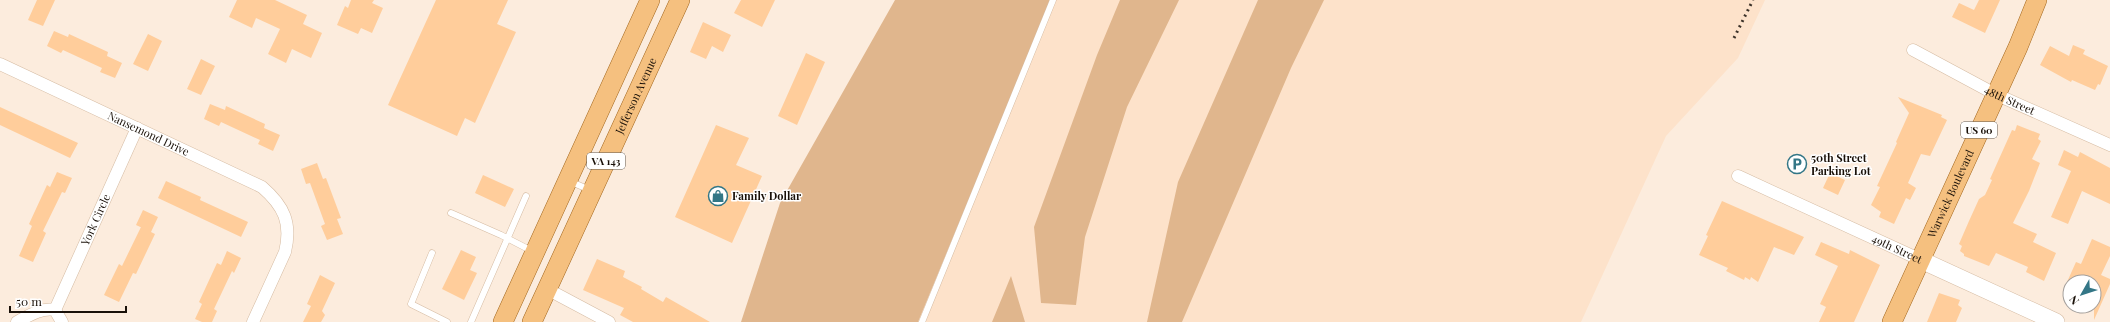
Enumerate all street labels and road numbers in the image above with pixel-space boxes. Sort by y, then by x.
street label: Jefferson Avenue [611,54,660,137]
street label: 48th Street [1982,82,2038,118]
street label: Nansemond Drive [105,108,192,159]
road number: US 60 [1961,122,1997,138]
street label: Warwick Boulevard [1923,147,1977,241]
road number: VA 143 [587,153,625,169]
street label: York Circle [77,191,113,248]
street label: 49th Street [1870,231,1925,267]

